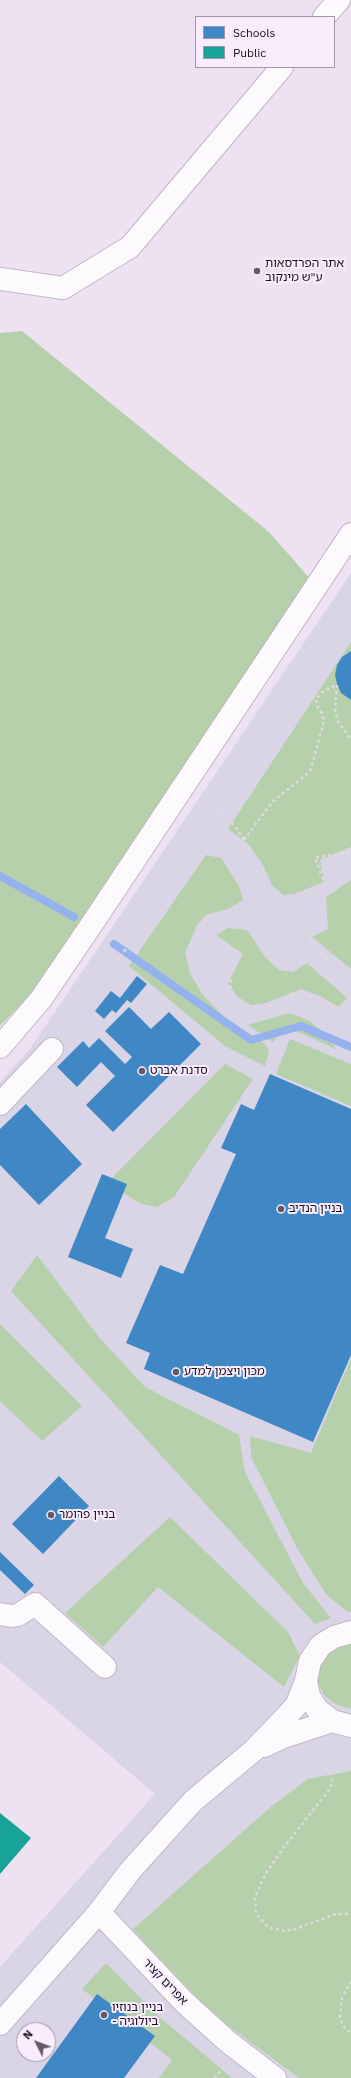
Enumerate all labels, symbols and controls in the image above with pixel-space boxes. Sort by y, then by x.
legend [195,16,335,68]
text: Schools [233,25,275,40]
text: Public [233,45,266,60]
place label: אתר הפרדסאות ע"ש מינקוב [265,257,344,285]
marker: אתר הפרדסאות ע"ש מינקוב [252,266,262,276]
place label: סדנת אברט [150,1064,208,1078]
marker: סדנת אברט [137,1066,147,1076]
place label: בניין הנדיב [289,1202,342,1216]
marker: בניין הנדיב [276,1204,286,1214]
place label: מכון ויצמן למדע [184,1365,265,1379]
marker: מכון ויצמן למדע [171,1367,181,1377]
place label: בניין פרומר [59,1508,115,1522]
marker: בניין פרומר [46,1510,56,1520]
street label: אפרים קציר [139,1956,191,2008]
place label: בניין בנוזיו - ביולוגיה [112,2001,163,2029]
marker: בניין בנוזיו - ביולוגיה [99,2010,109,2020]
north arrow [16,2022,56,2062]
text: N [20,2027,36,2042]

